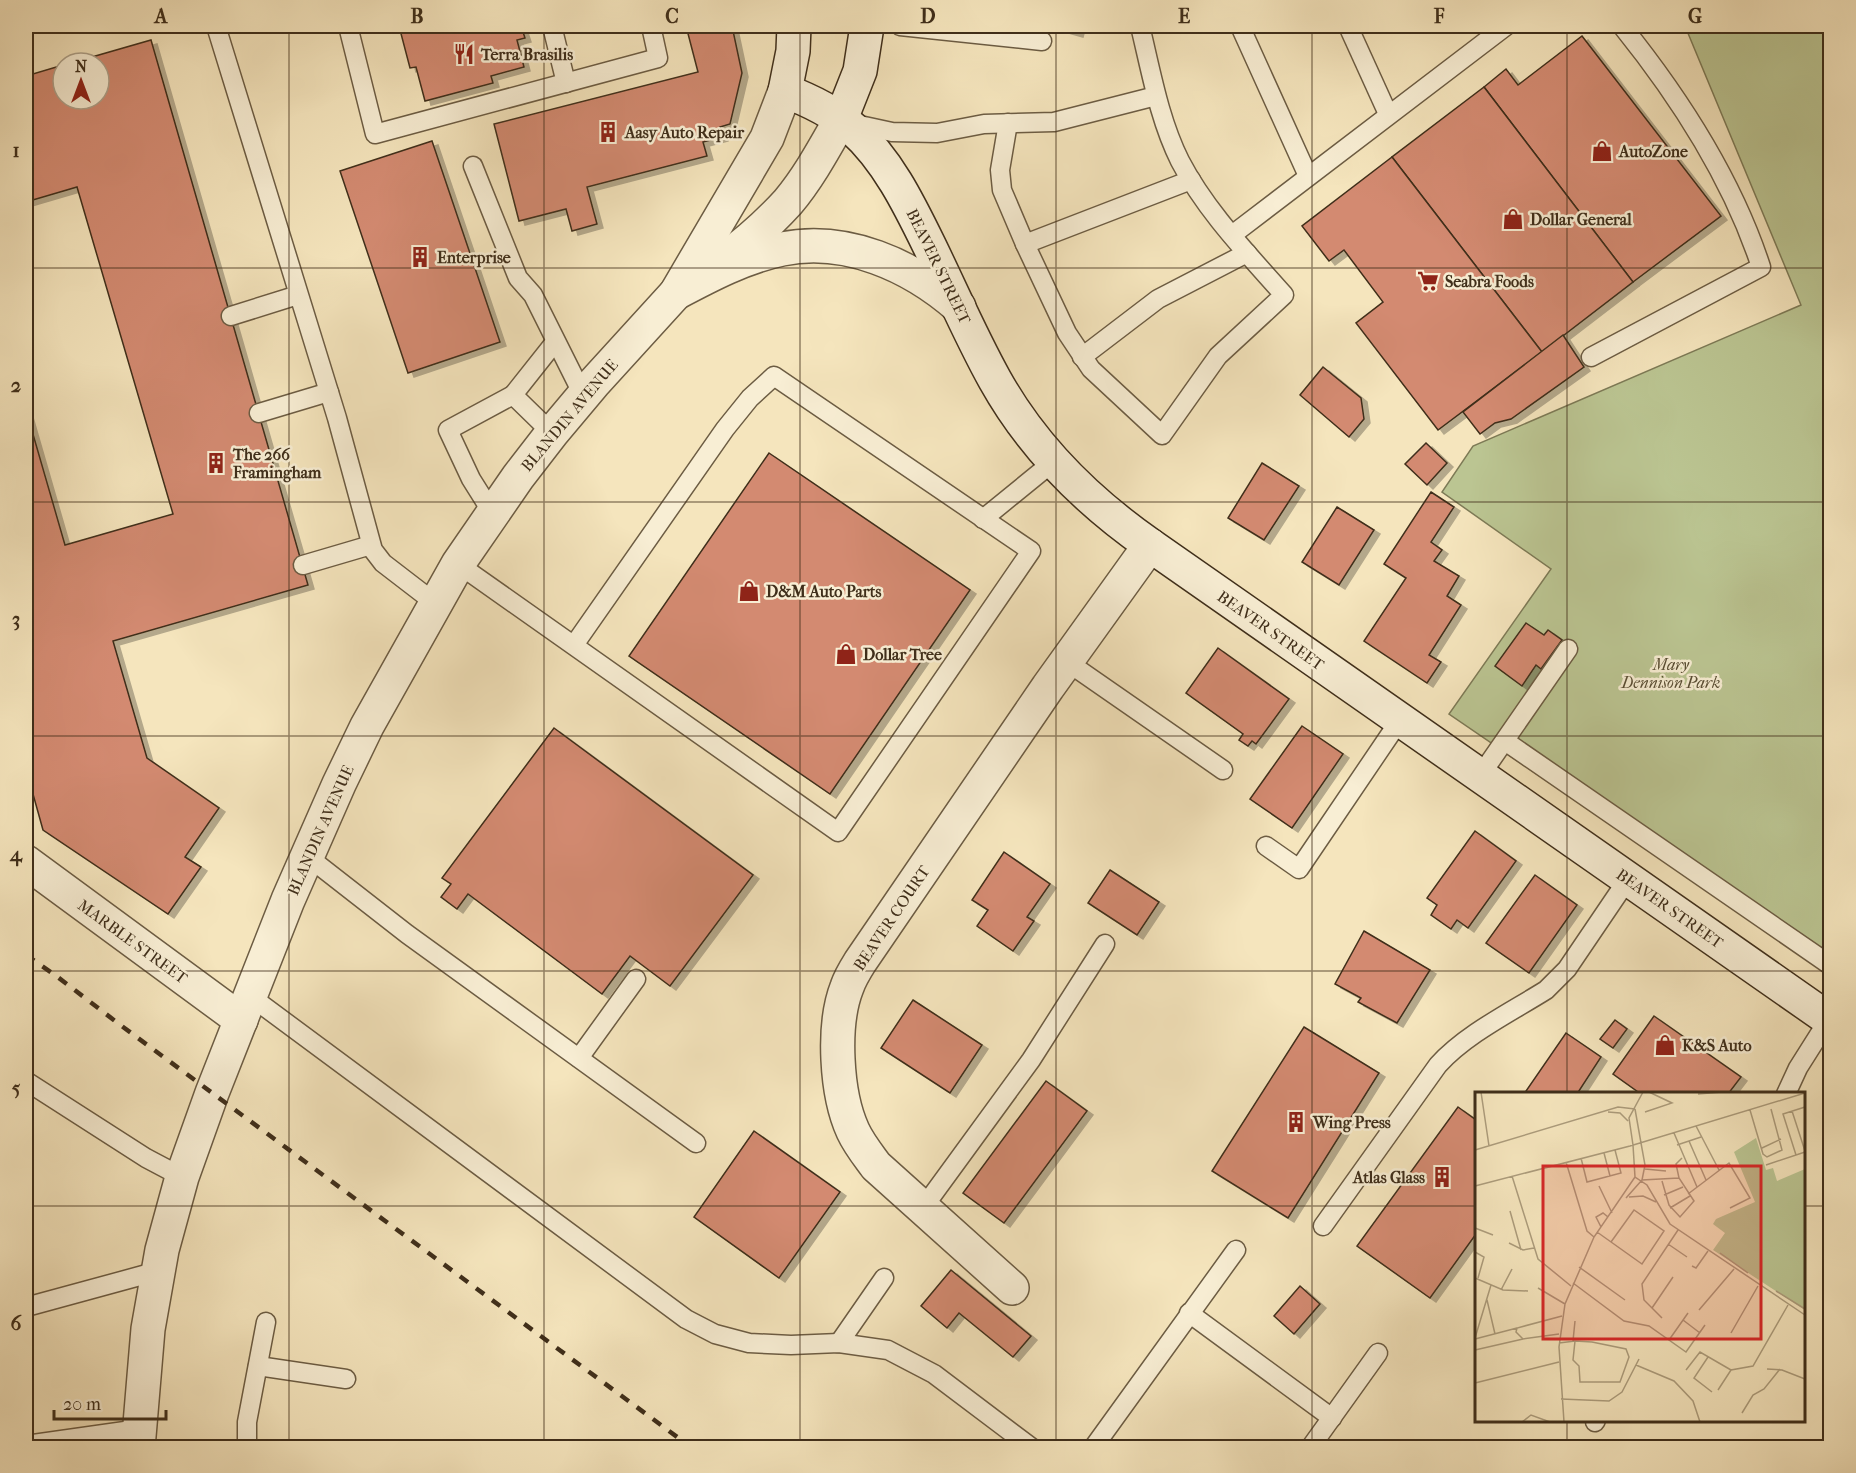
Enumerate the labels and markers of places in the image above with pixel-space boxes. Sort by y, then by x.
restaurant icon: Terra Brasilis [452,42,476,66]
place label: Terra Brasilis [480,45,573,64]
building icon: Aasy Auto Repair [596,120,620,144]
place label: Aasy Auto Repair [624,123,745,143]
shop icon: AutoZone [1590,139,1614,163]
place label: AutoZone [1618,142,1688,161]
shop icon: Dollar General [1501,207,1525,231]
place label: Dollar General [1530,210,1632,229]
building icon: Enterprise [408,245,432,269]
place label: Enterprise [437,248,511,268]
supermarket icon: Seabra Foods [1416,269,1440,293]
place label: Seabra Foods [1445,272,1534,291]
place label: The 266 Framingham [232,445,322,483]
building icon: The 266 Framingham [204,451,228,475]
shop icon: D&M Auto Parts [737,579,761,603]
place label: D&M Auto Parts [766,582,881,601]
shop icon: Dollar Tree [834,642,858,666]
place label: Dollar Tree [863,645,942,664]
shop icon: K&S Auto [1653,1033,1677,1057]
place label: K&S Auto [1682,1036,1752,1055]
building icon: Wing Press [1284,1110,1308,1134]
place label: Wing Press [1312,1113,1391,1133]
building icon: Atlas Glass [1430,1165,1454,1189]
place label: Atlas Glass [1352,1168,1425,1187]

